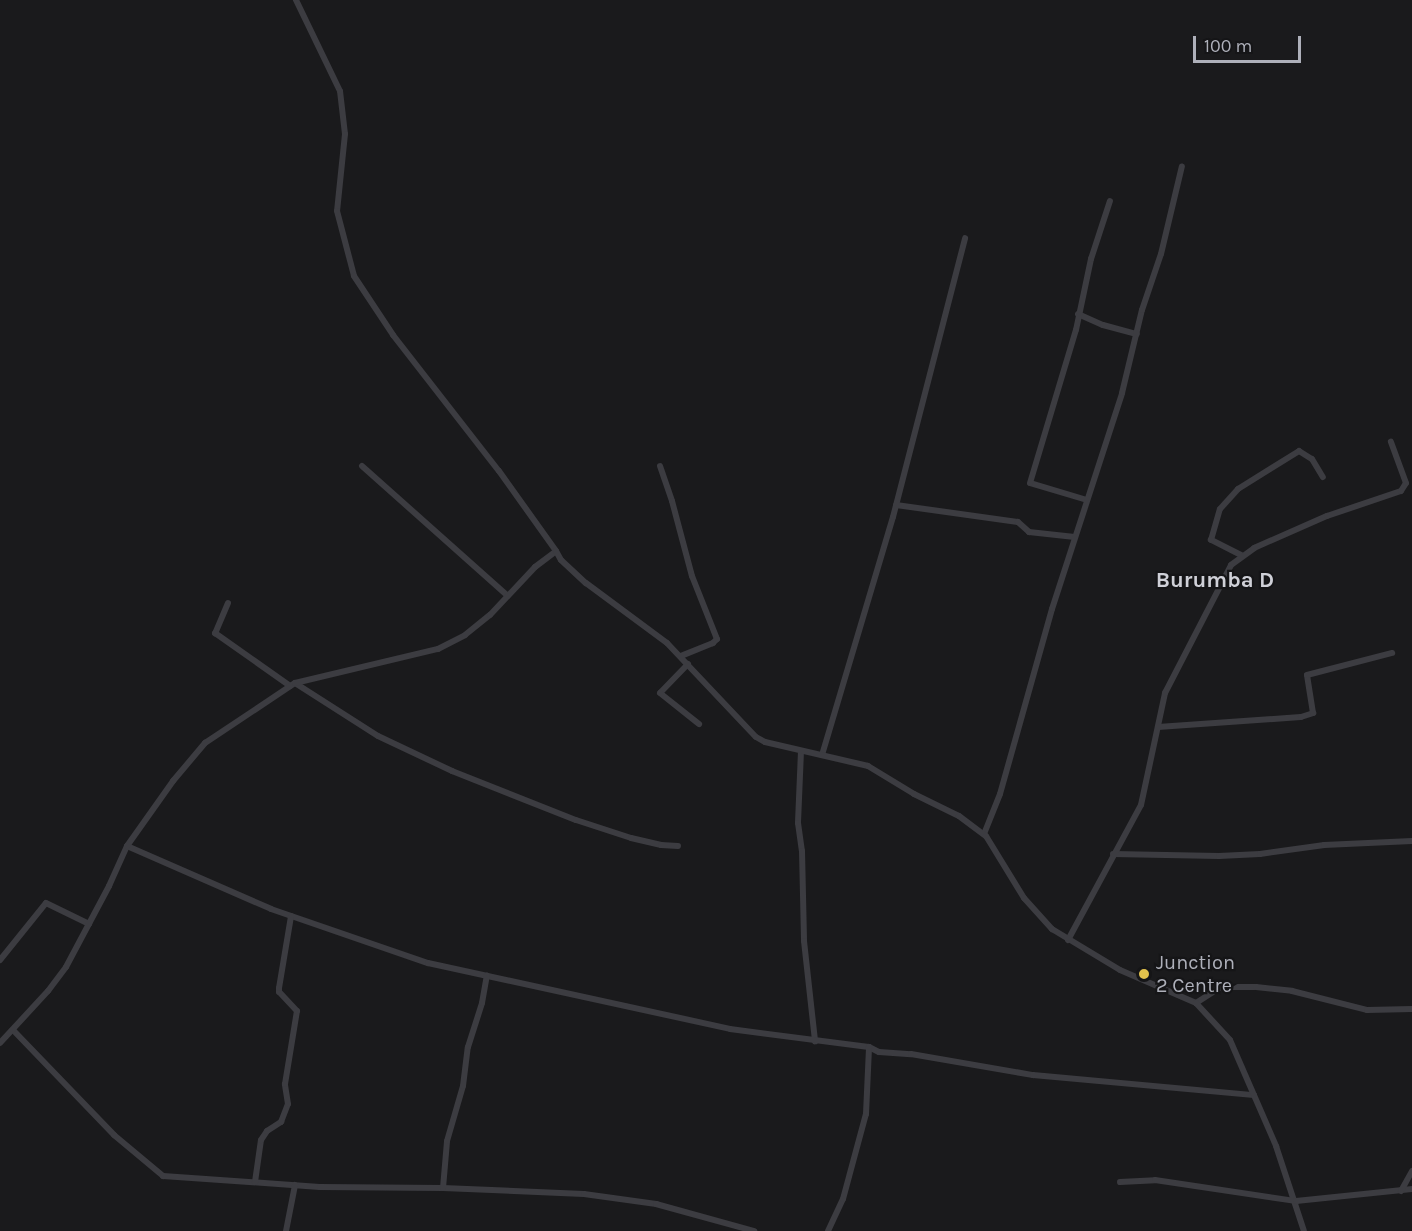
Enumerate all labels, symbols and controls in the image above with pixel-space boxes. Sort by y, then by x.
scale bar [1196,24,1304,62]
text: 100 m [1204,35,1252,57]
district label: Burumba D [1156,568,1274,594]
place label: Junction 2 Centre [1156,951,1235,998]
marker: Junction 2 Centre [1137,967,1151,981]

